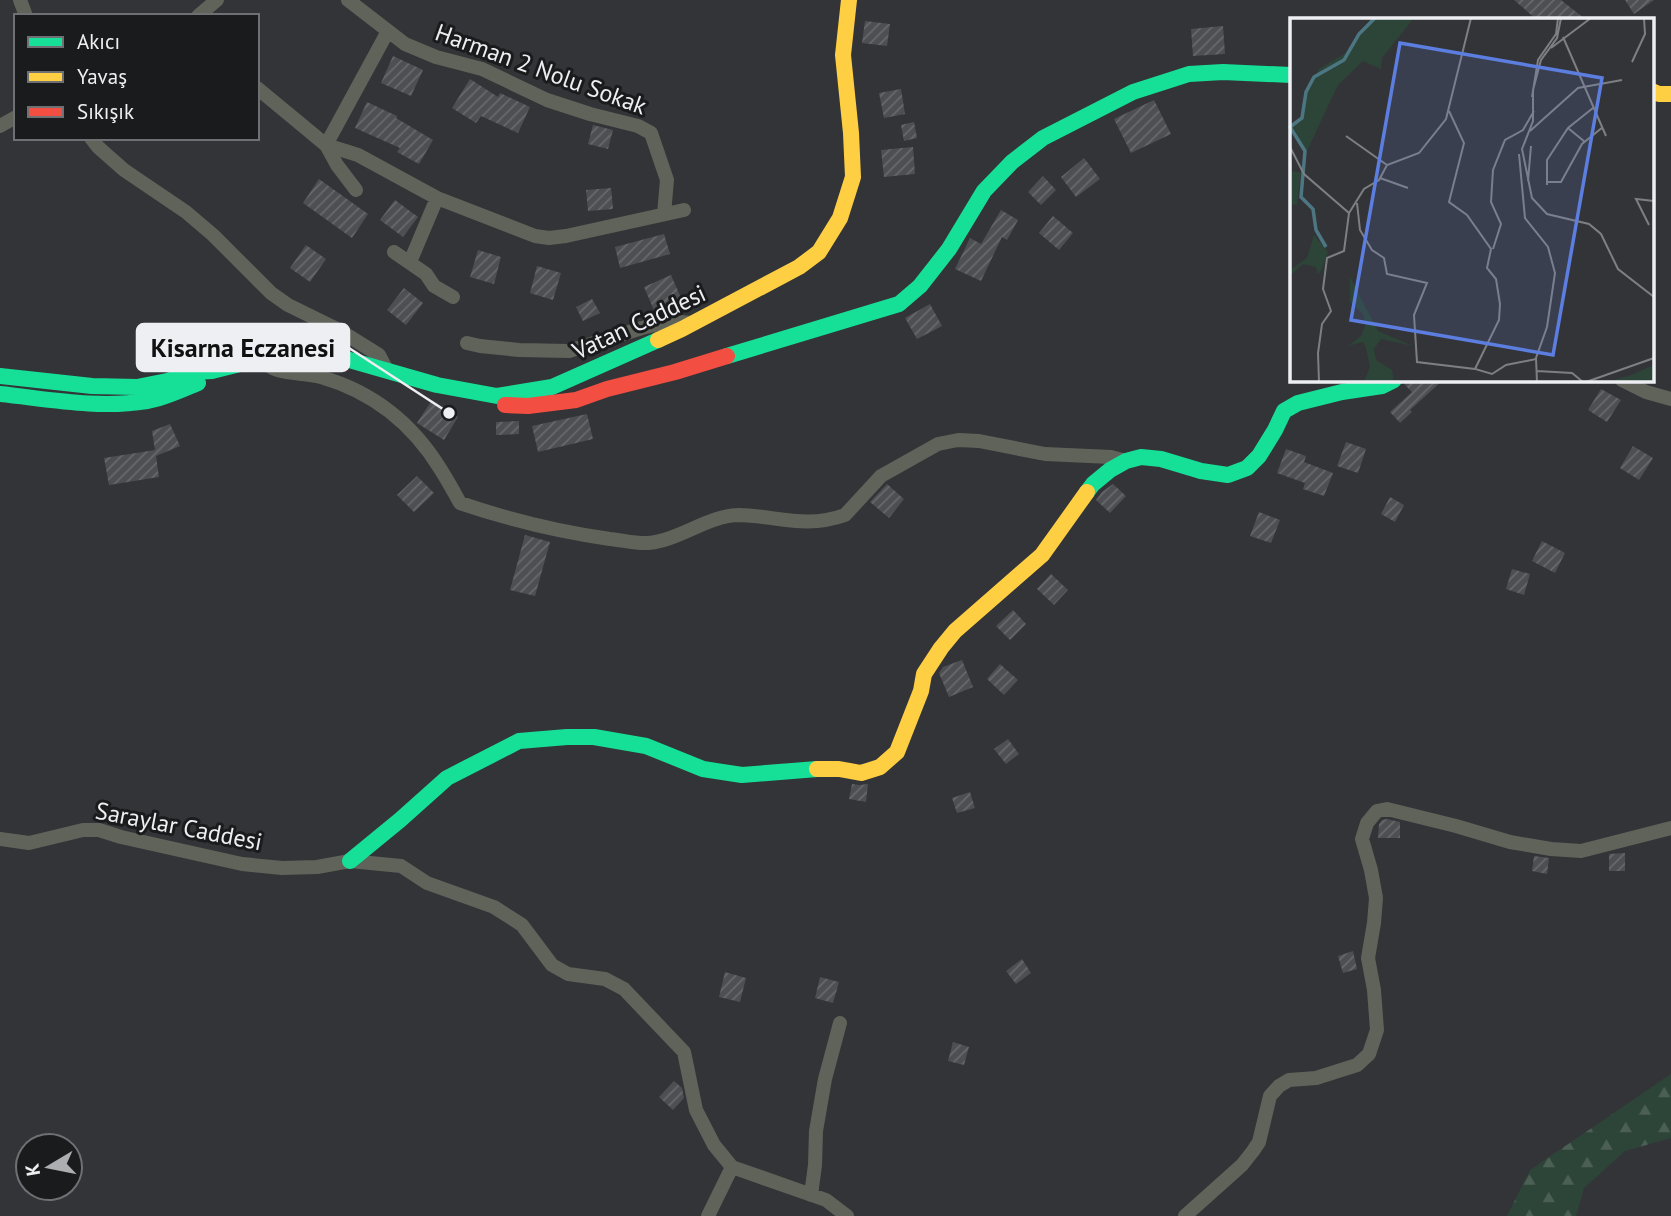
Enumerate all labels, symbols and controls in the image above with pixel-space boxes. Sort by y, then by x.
legend [14,14,259,140]
street label: Harman 2 Nolu Sokak [431,16,651,122]
inset map [1290,18,1654,382]
text: Akıcı [77,28,120,55]
text: Yavaş [77,63,127,90]
text: Sıkışık [77,98,134,125]
street label: Vatan Caddesi [566,278,711,367]
callout: Kisarna Eczanesi [137,324,349,371]
text: Kisarna Eczanesi [151,331,335,364]
street label: Saraylar Caddesi [93,795,265,857]
north arrow [14,1132,84,1202]
text: K [19,1162,45,1178]

